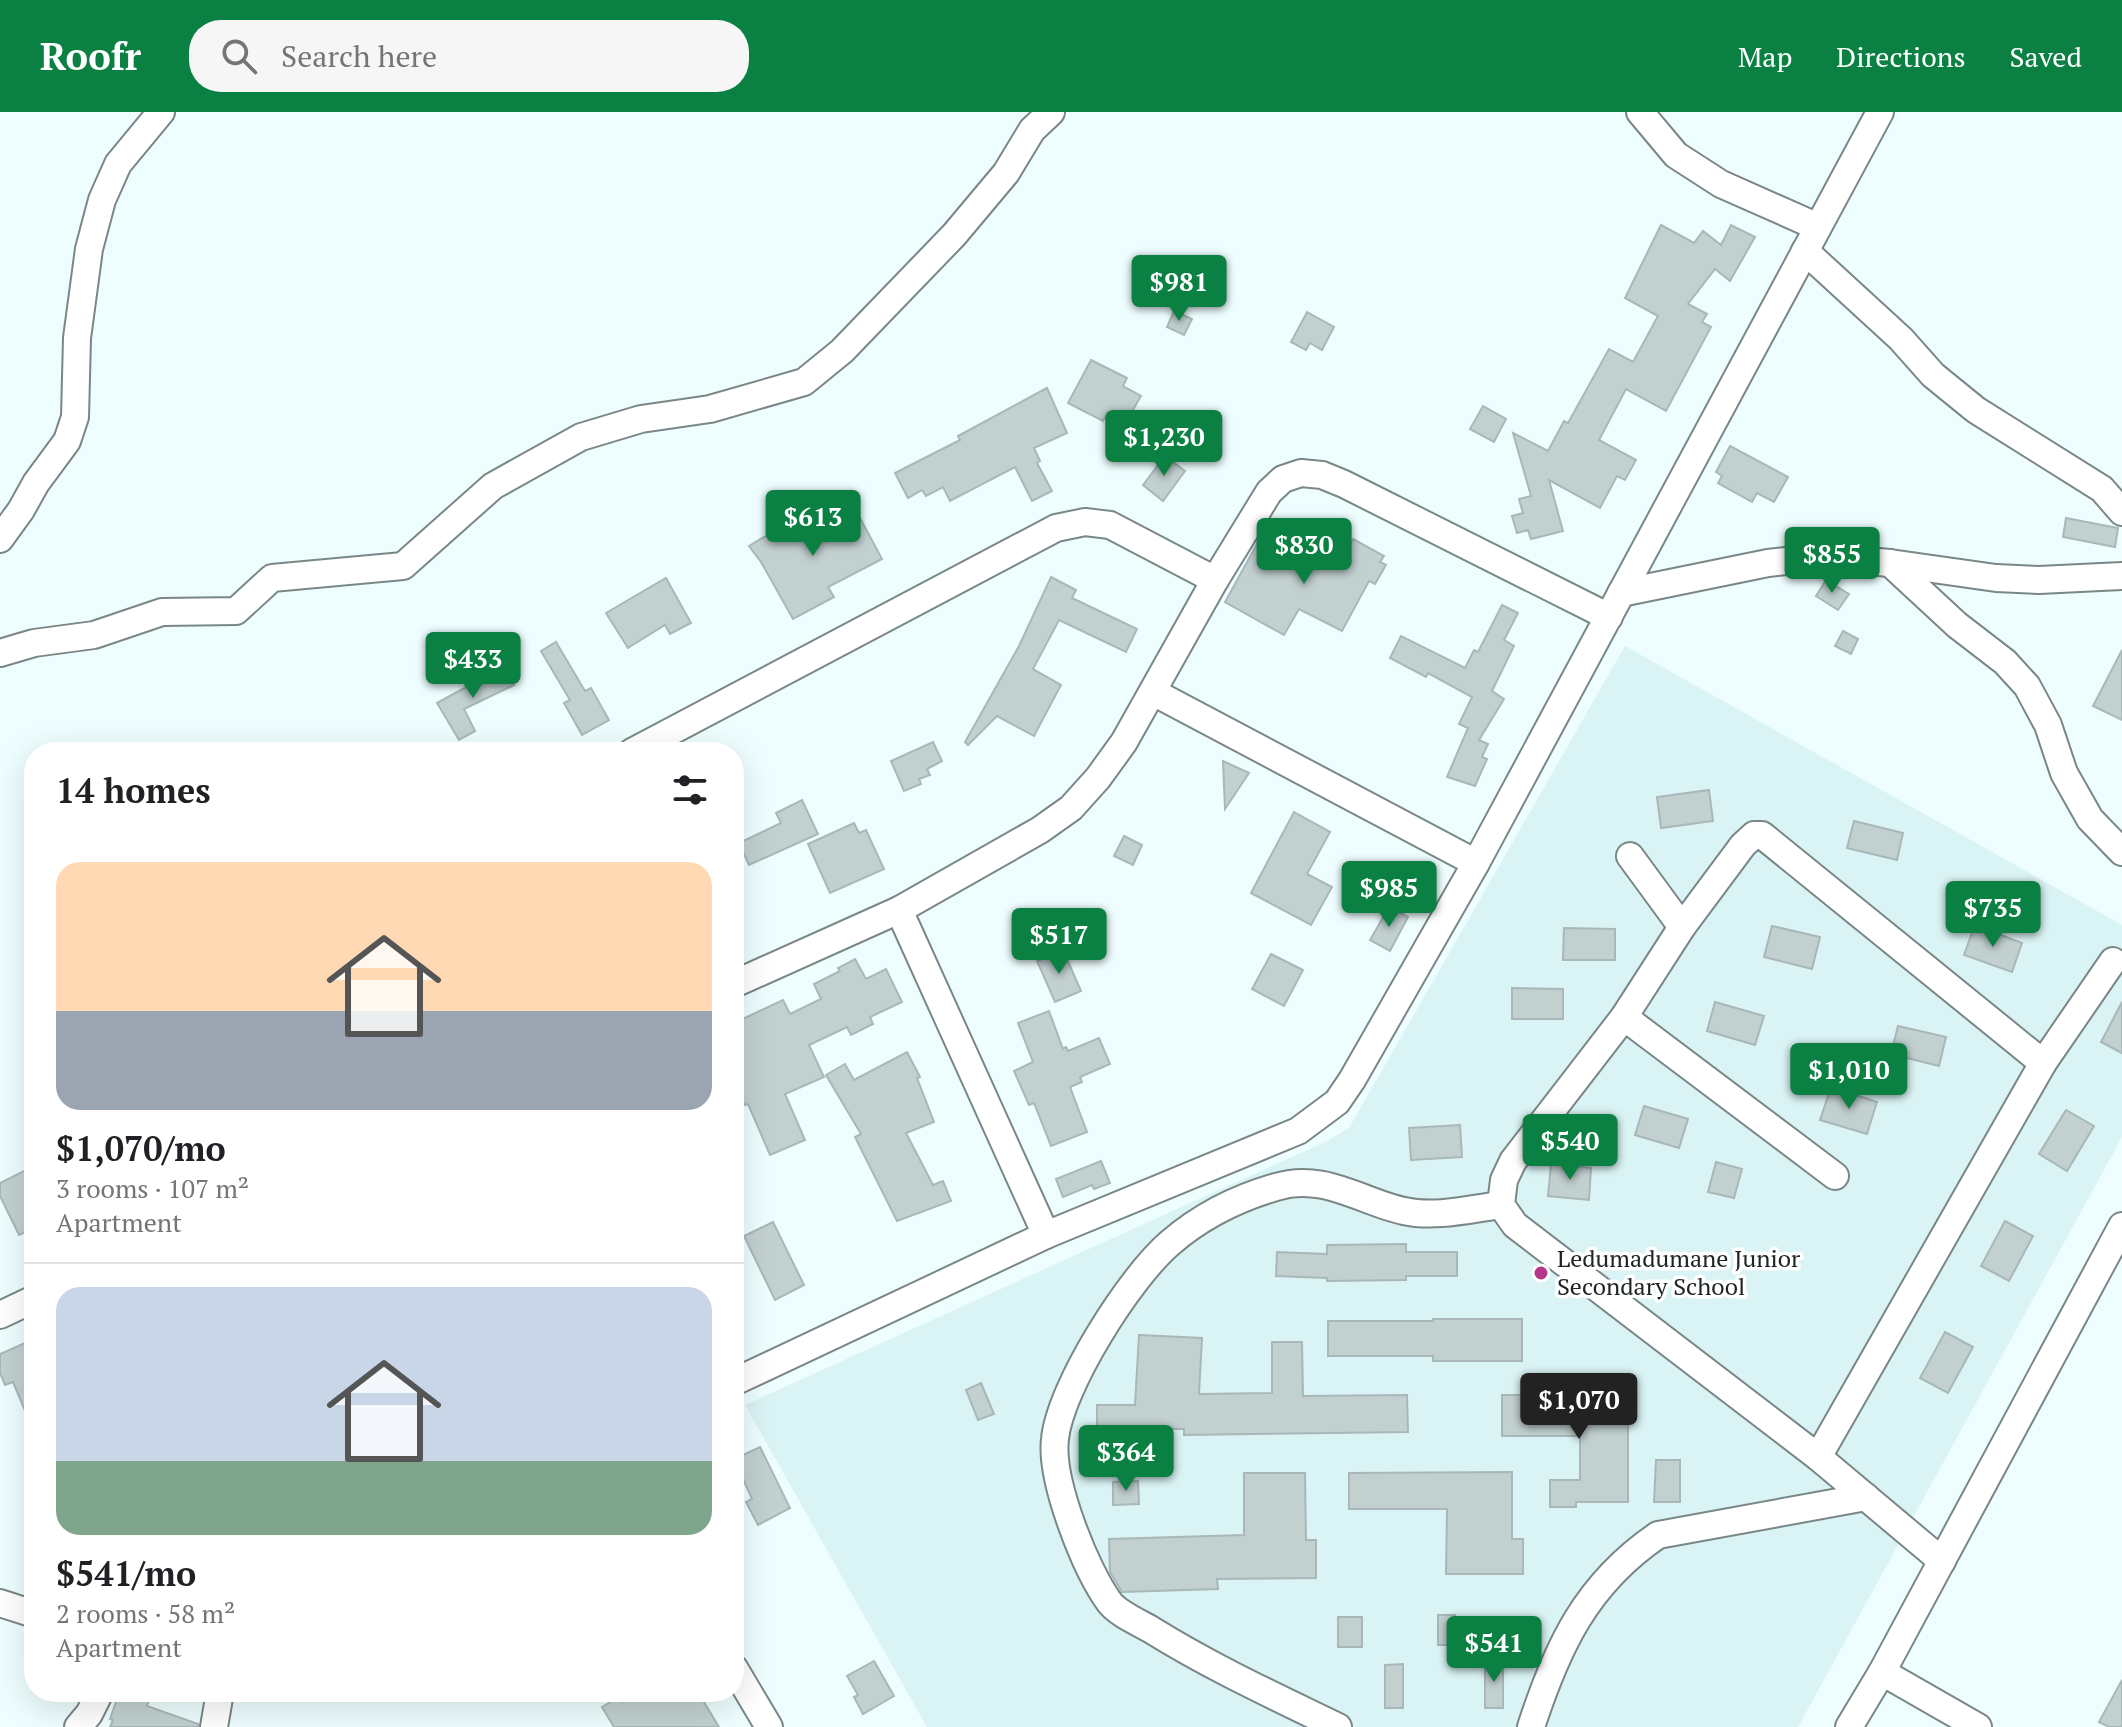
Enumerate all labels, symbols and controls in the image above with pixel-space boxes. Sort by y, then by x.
search box [189,20,749,92]
text: Roofr [40,31,141,81]
icon: search [217,34,261,78]
text: Search here [281,36,437,76]
text: Map [1738,38,1792,75]
text: Directions [1836,38,1966,75]
text: Saved [2010,38,2082,75]
pin: $981 [1132,255,1226,323]
text: $981 [1150,264,1208,298]
pin: $1,230 [1099,410,1229,478]
text: $1,230 [1123,419,1205,453]
pin: $613 [766,490,860,558]
text: $613 [784,499,842,533]
pin: $830 [1257,518,1351,586]
text: $830 [1275,527,1333,561]
pin: $855 [1785,527,1879,595]
text: $855 [1803,536,1861,570]
pin: $433 [426,632,520,700]
text: $433 [444,641,502,675]
text: 14 homes [56,768,211,813]
icon: filters [668,768,712,812]
pin: $985 [1342,861,1436,929]
text: $985 [1360,870,1418,904]
pin: $735 [1946,881,2040,949]
text: $735 [1964,890,2022,924]
pin: $517 [1012,908,1106,976]
icon: home [312,914,456,1058]
text: $517 [1030,917,1088,951]
pin: $1,010 [1784,1043,1914,1111]
text: $1,010 [1808,1052,1890,1086]
pin: $540 [1523,1114,1617,1182]
text: $540 [1541,1123,1599,1157]
text: $1,070/mo [56,1126,226,1171]
text: 3 rooms · 107 m² [56,1171,249,1205]
text: Apartment [56,1205,182,1239]
place label: Ledumadumane Junior Secondary School [1557,1242,1801,1302]
marker: Ledumadumane Junior Secondary School [1532,1264,1550,1282]
icon: home [312,1339,456,1483]
pin: $1,070 [1514,1373,1644,1441]
text: $1,070 [1538,1382,1620,1416]
pin: $364 [1079,1425,1173,1493]
text: $364 [1097,1434,1155,1468]
text: $541/mo [56,1551,196,1596]
text: 2 rooms · 58 m² [56,1596,235,1630]
pin: $541 [1447,1616,1541,1684]
text: $541 [1465,1625,1523,1659]
text: Apartment [56,1630,182,1664]

